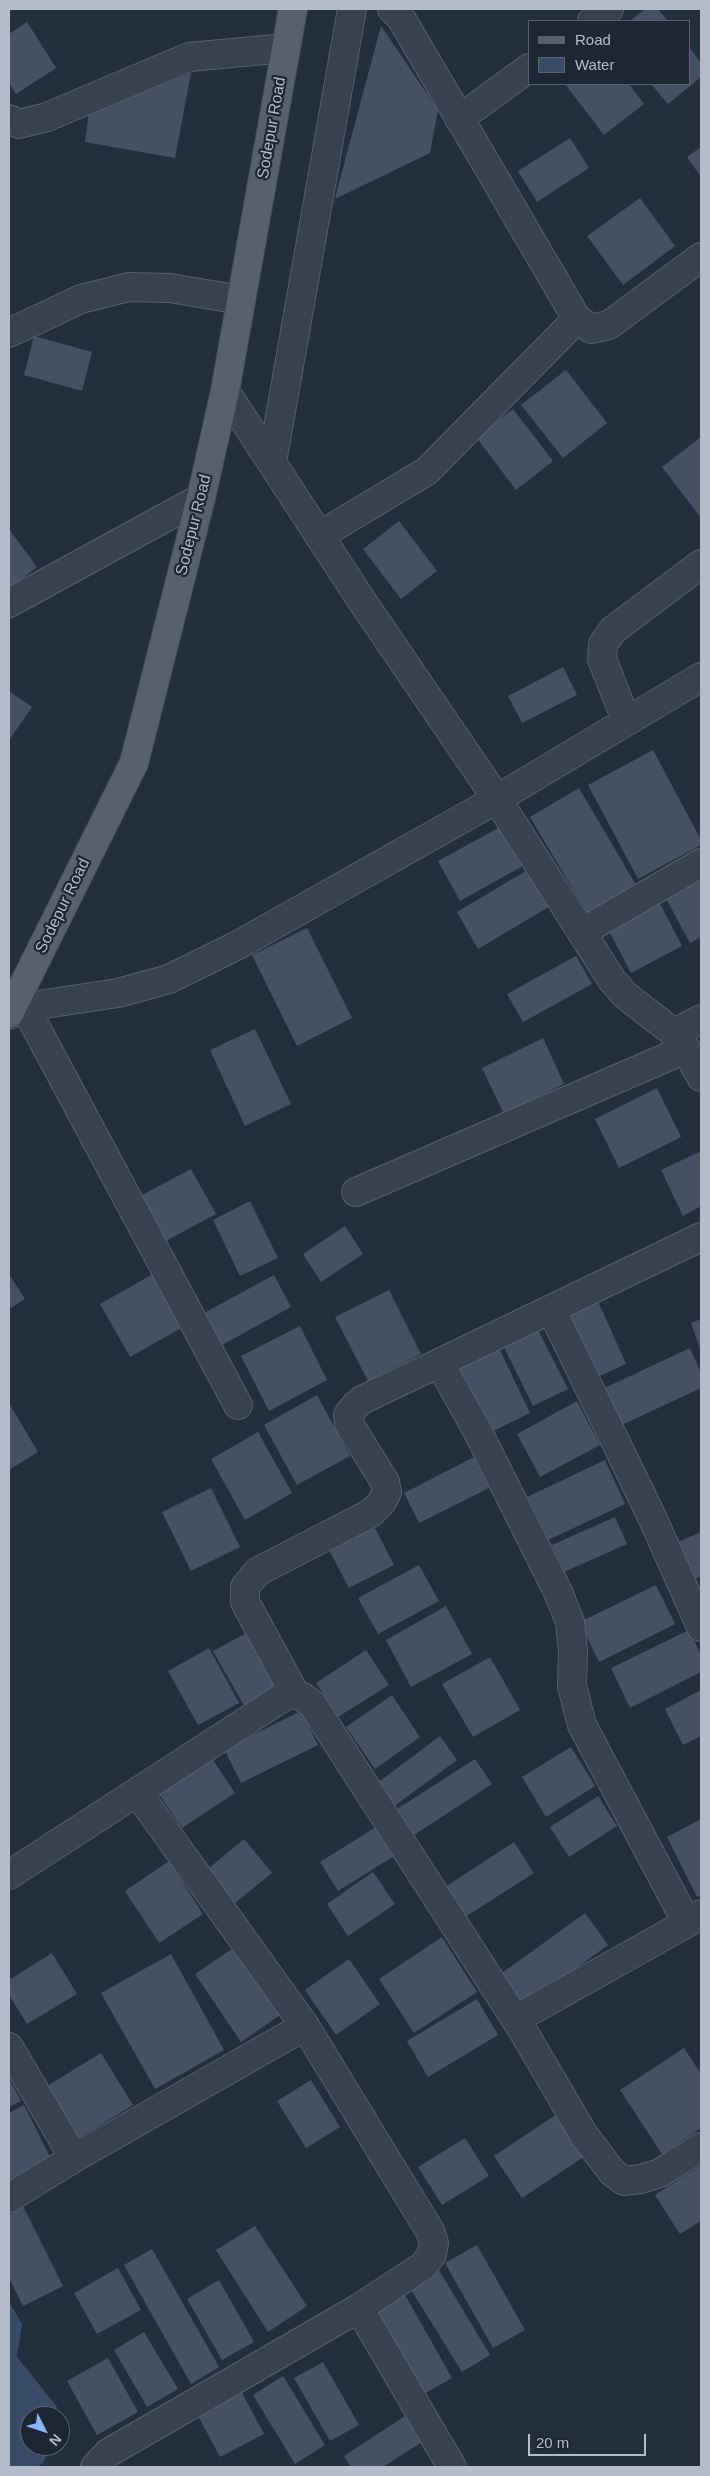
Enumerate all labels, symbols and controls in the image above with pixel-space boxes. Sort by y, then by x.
legend [528,20,690,85]
text: Road [575,31,611,48]
text: Water [575,56,614,73]
street label: Sodepur Road [254,76,290,180]
street label: Sodepur Road [172,473,216,577]
street label: Sodepur Road [32,855,94,957]
north arrow [20,2406,70,2456]
scale bar [530,2424,648,2456]
text: N [46,2431,65,2449]
text: 20 m [536,2434,569,2451]

